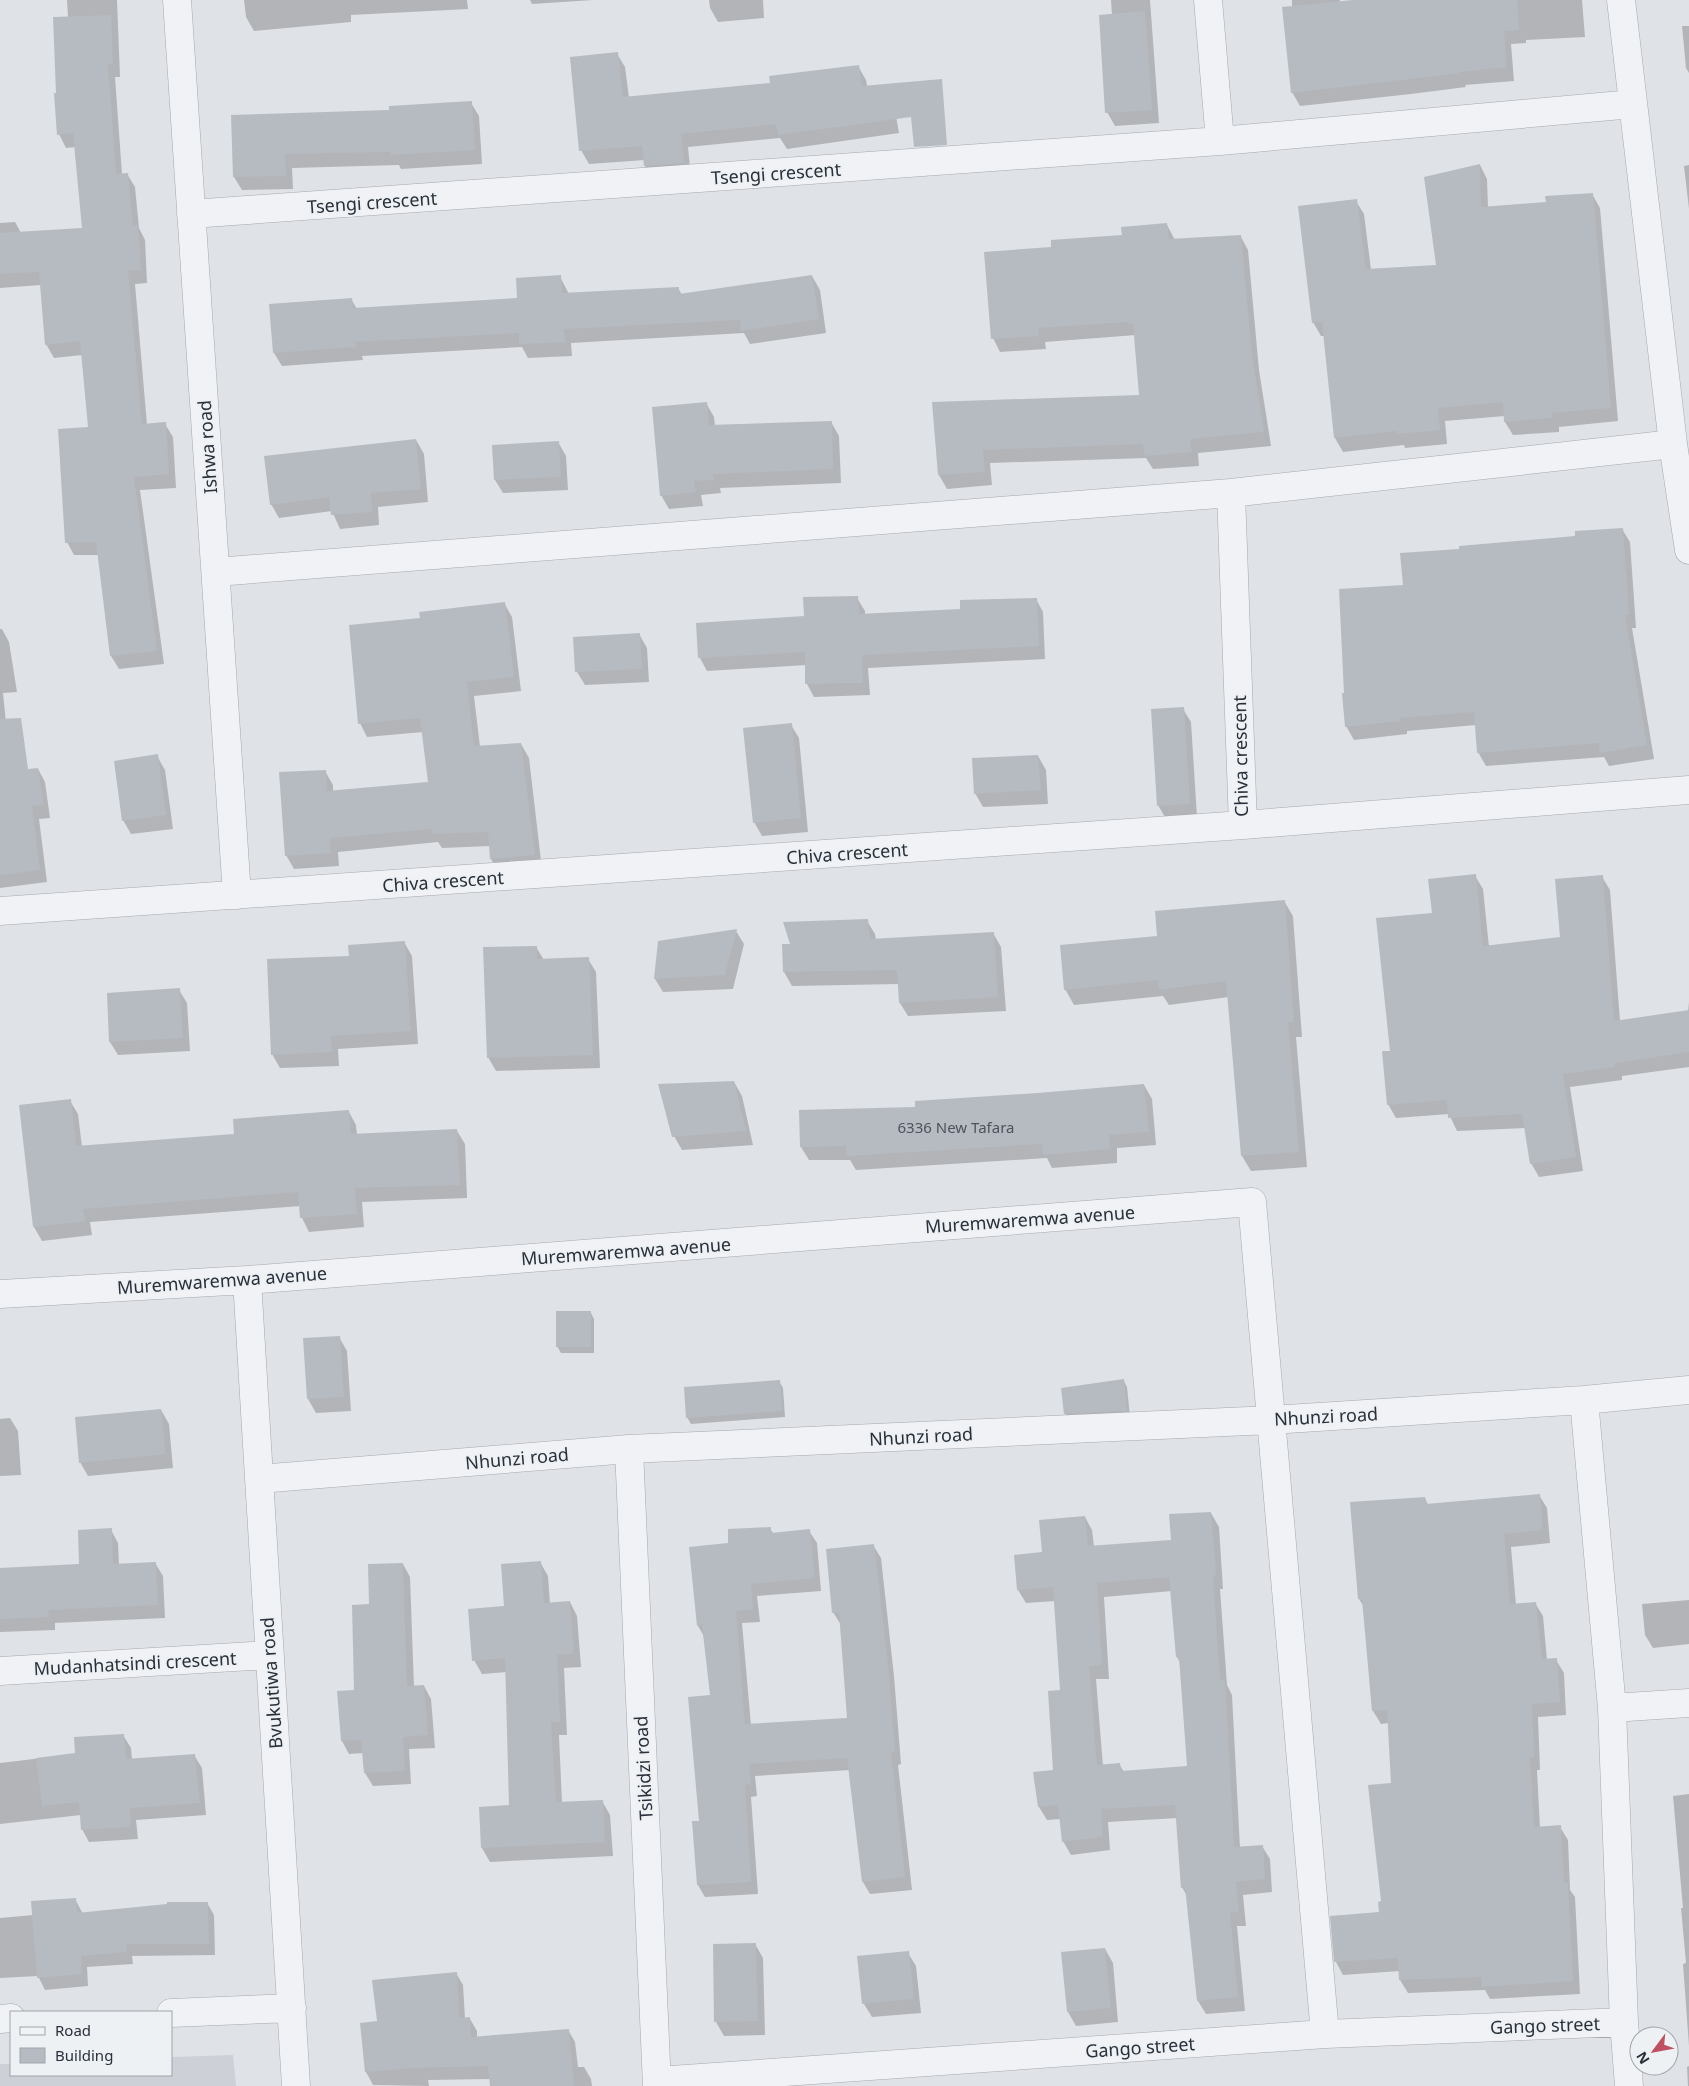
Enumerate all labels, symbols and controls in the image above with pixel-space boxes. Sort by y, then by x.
street label: Tsengi crescent [710,156,842,190]
street label: Tsengi crescent [306,185,438,219]
street label: Ishwa road [192,399,222,495]
street label: Chiva crescent [1227,694,1253,817]
street label: Chiva crescent [785,837,909,869]
street label: Chiva crescent [381,865,505,897]
house number: 6336 New Tafara [898,1117,1014,1137]
street label: Muremwaremwa avenue [924,1200,1136,1238]
street label: Muremwaremwa avenue [520,1232,732,1270]
street label: Muremwaremwa avenue [116,1261,328,1299]
street label: Nhunzi road [1273,1401,1379,1431]
street label: Nhunzi road [868,1421,974,1451]
street label: Nhunzi road [464,1442,570,1474]
street label: Bvukutiwa road [254,1616,288,1750]
street label: Mudanhatsindi crescent [33,1646,238,1680]
street label: Tsikidzi road [628,1715,658,1821]
legend [10,2011,172,2076]
street label: Gango street [1490,2011,1601,2039]
text: Road [55,2020,91,2040]
north arrow [1629,2026,1679,2076]
street label: Gango street [1084,2031,1196,2063]
text: Building [55,2045,113,2065]
text: N [1631,2048,1654,2068]

